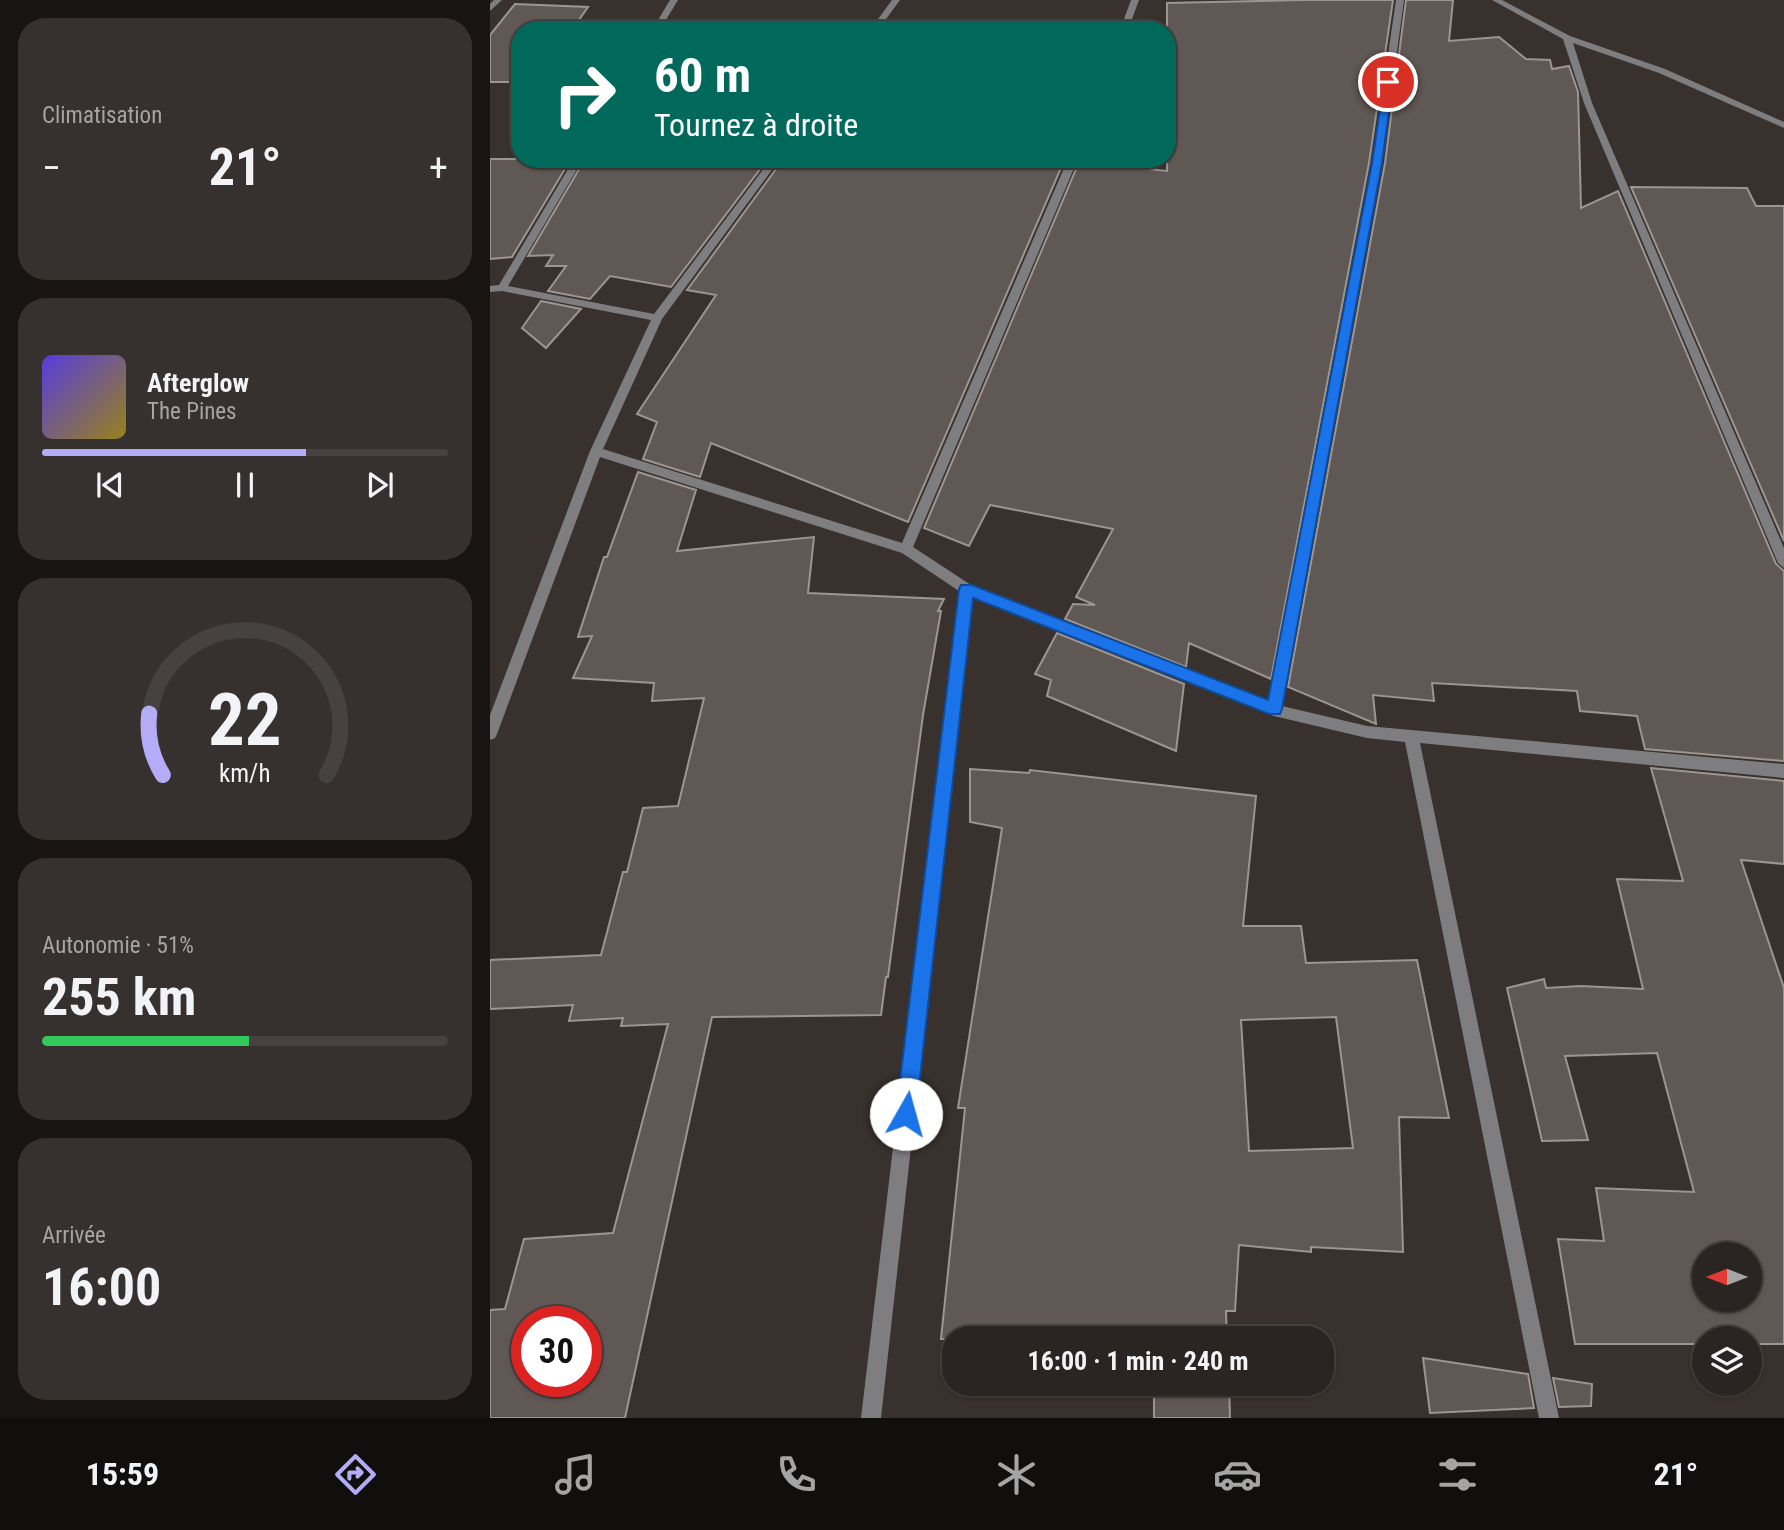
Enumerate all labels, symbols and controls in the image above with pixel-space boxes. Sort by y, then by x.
text: 60 m [654,47,751,104]
icon: right [539,49,630,140]
pin [1358,52,1418,112]
icon: arrive [1369,63,1407,101]
text: Climatisation [42,102,162,129]
text: Tournez à droite [654,106,858,144]
text: 21° [209,137,281,198]
text: − [42,146,61,190]
text: + [429,146,448,190]
text: Afterglow [147,368,249,398]
text: The Pines [147,398,237,425]
icon: previous [91,466,129,504]
icon: pause [226,466,264,504]
icon: next [361,466,399,504]
text: 22 [208,677,282,763]
text: km/h [219,759,271,788]
text: Autonomie · 51% [42,932,194,959]
text: 255 km [42,967,196,1028]
position arrow [869,1077,943,1151]
text: Arrivée [42,1222,106,1249]
north arrow [1692,1242,1762,1312]
map controls [1692,1242,1762,1396]
text: 16:00 [42,1257,161,1318]
speed limit sign: 30 [511,1306,602,1397]
button: layers [1692,1326,1762,1396]
text: 16:00 · 1 min · 240 m [1028,1346,1248,1376]
icon: directions [331,1450,380,1499]
icon: music [551,1450,600,1499]
icon: phone [772,1450,821,1499]
icon: climate [992,1450,1041,1499]
icon: car [1213,1450,1262,1499]
icon: filters [1433,1450,1482,1499]
text: 15:59 [86,1455,159,1493]
text: 21° [1653,1455,1698,1493]

